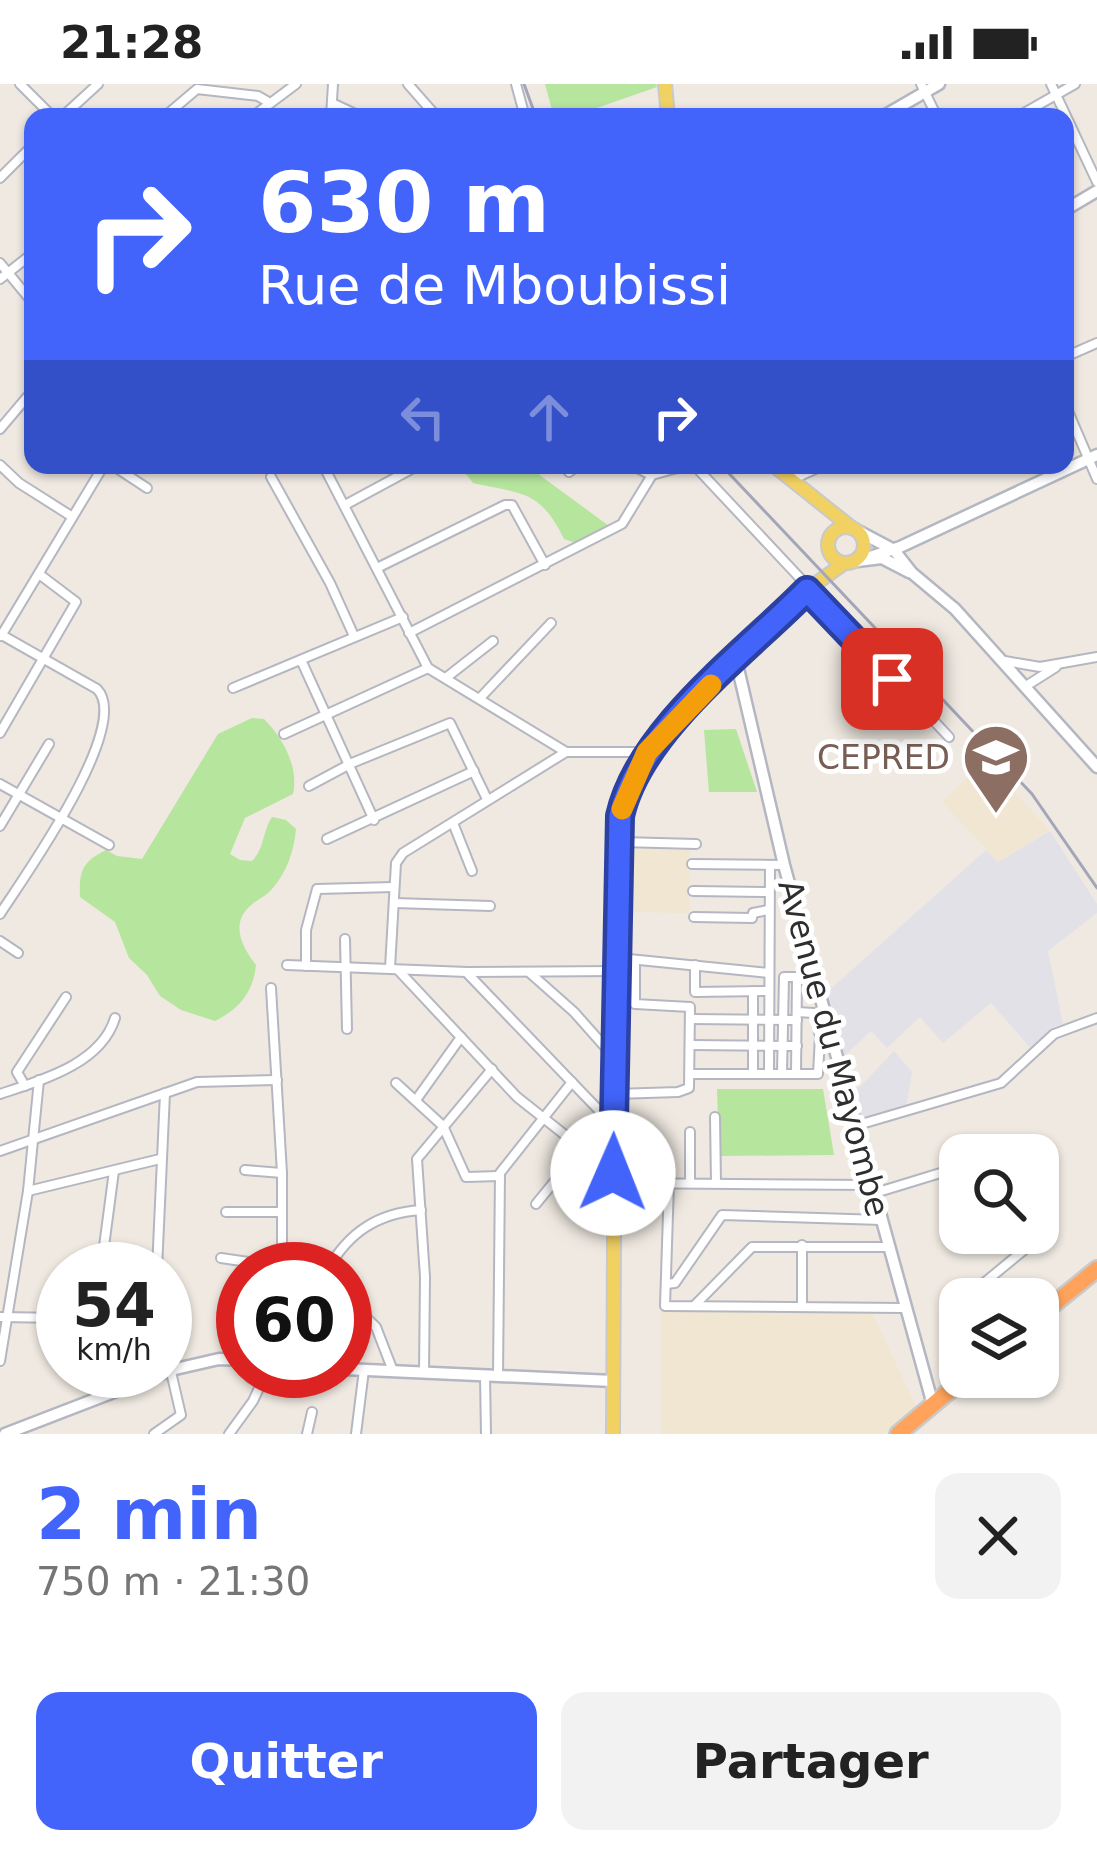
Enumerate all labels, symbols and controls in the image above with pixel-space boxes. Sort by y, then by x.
text: 21:28 [60,16,203,69]
text: 630 m [258,154,550,252]
icon: right [60,156,216,312]
text: Rue de Mboubissi [258,254,731,317]
icon: left [390,384,456,450]
icon: ahead [516,384,582,450]
icon: right [642,384,708,450]
pin [841,628,943,730]
icon: arrive [859,646,925,712]
school or university icon: CEPRED [961,722,1031,816]
place label: CEPRED [817,738,950,777]
street label: Avenue du Mayombe [770,875,898,1221]
position arrow [550,1110,676,1236]
map controls [939,1134,1059,1398]
button: search [939,1134,1059,1254]
speed limit sign: 60 [216,1242,372,1398]
text: 54 [72,1270,156,1340]
button: layers [939,1278,1059,1398]
text: km/h [76,1332,152,1367]
text: 2 min [36,1472,262,1556]
button: close [935,1473,1061,1599]
text: 750 m · 21:30 [36,1559,310,1604]
button: Quitter [36,1692,537,1830]
button: Partager [561,1692,1061,1830]

